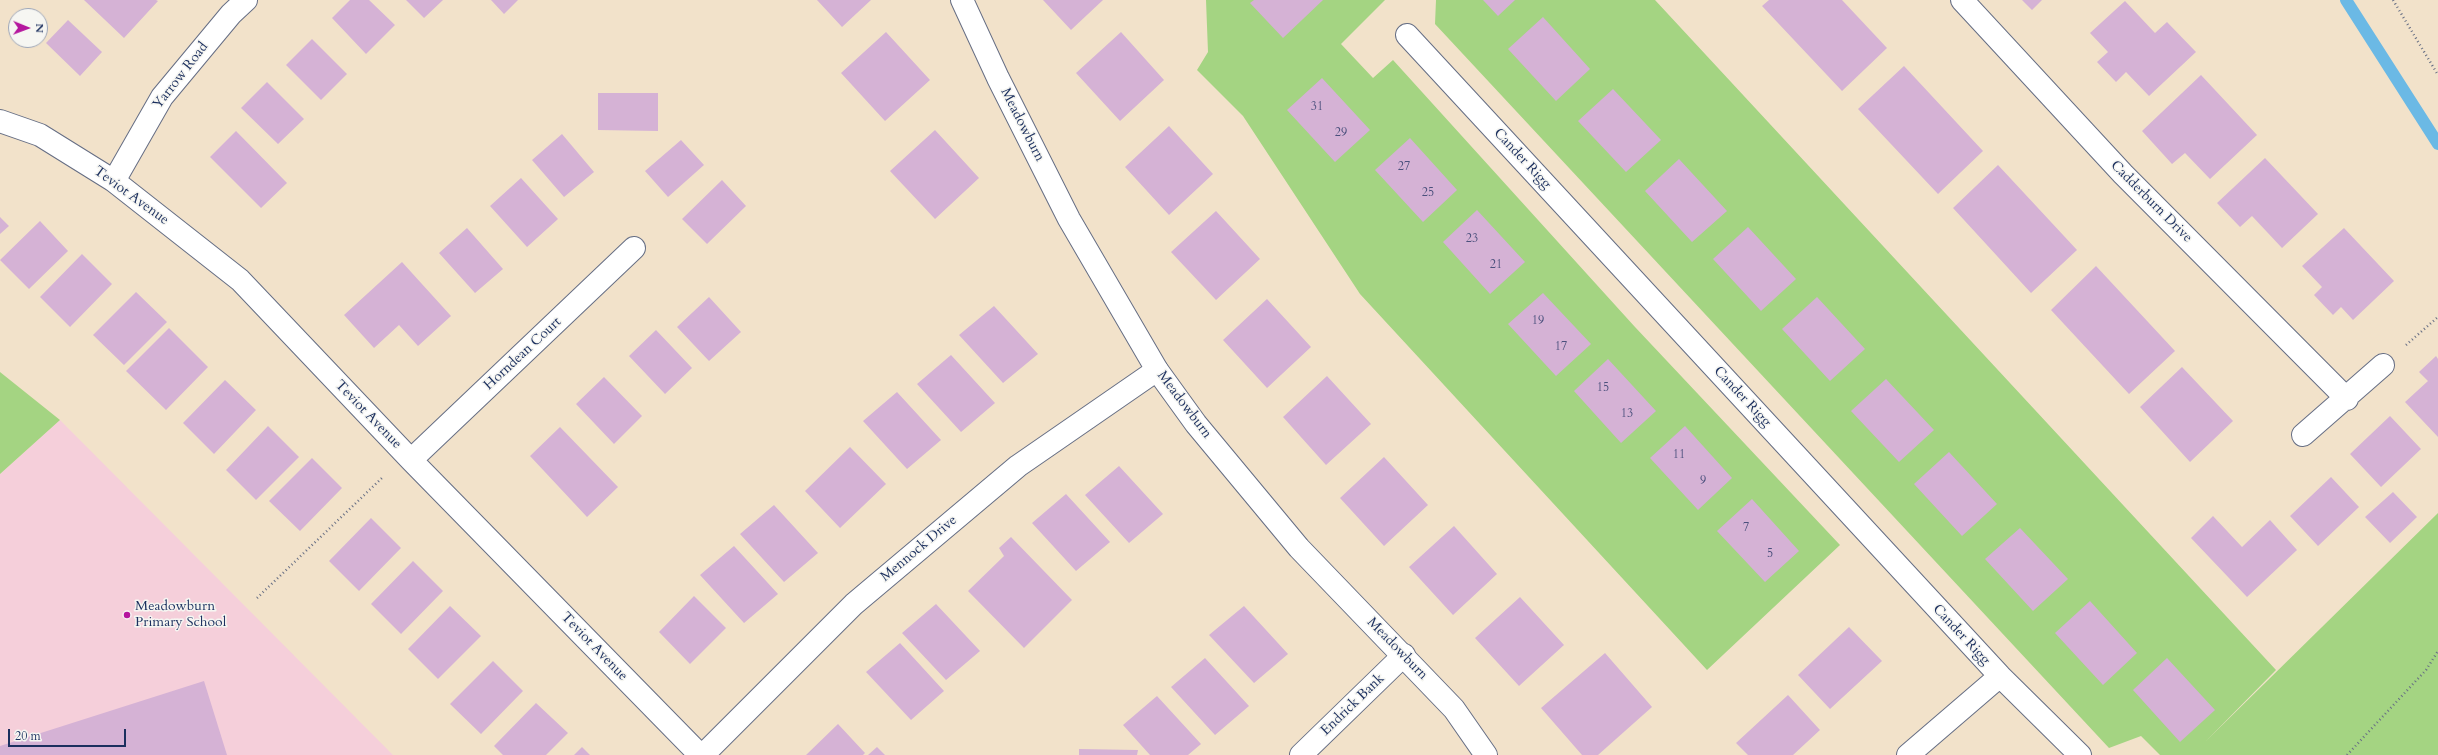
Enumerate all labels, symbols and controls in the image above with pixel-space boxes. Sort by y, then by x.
north arrow [8,8,48,48]
text: N [32,23,47,33]
street label: Yarrow Road [150,39,212,113]
street label: Meadowburn [996,86,1048,164]
house number: 31 [1311,100,1323,114]
street label: Cander Rigg [1490,125,1554,193]
house number: 29 [1335,126,1347,140]
street label: Cadderburn Drive [2107,158,2195,246]
house number: 27 [1398,160,1410,174]
street label: Teviot Avenue [90,163,172,229]
house number: 25 [1422,186,1434,200]
house number: 23 [1466,232,1478,246]
house number: 21 [1490,258,1502,272]
street label: Horndean Court [481,314,565,394]
house number: 19 [1532,314,1544,328]
house number: 17 [1555,340,1567,354]
street label: Cander Rigg [1710,363,1774,431]
street label: Meadowburn [1153,368,1215,442]
street label: Teviot Avenue [331,377,405,453]
house number: 15 [1597,381,1609,395]
house number: 13 [1621,407,1633,421]
house number: 11 [1673,448,1685,462]
house number: 9 [1700,474,1706,488]
street label: Mennock Drive [877,512,961,586]
house number: 7 [1743,521,1749,535]
house number: 5 [1767,547,1773,561]
place label: Meadowburn Primary School [135,599,226,632]
street label: Cander Rigg [1929,601,1993,669]
street label: Teviot Avenue [557,609,631,685]
marker: Meadowburn Primary School [122,610,132,620]
street label: Meadowburn [1363,614,1431,684]
street label: Endrick Bank [1318,671,1388,739]
scale bar [10,721,128,747]
text: 20 m [15,728,41,744]

